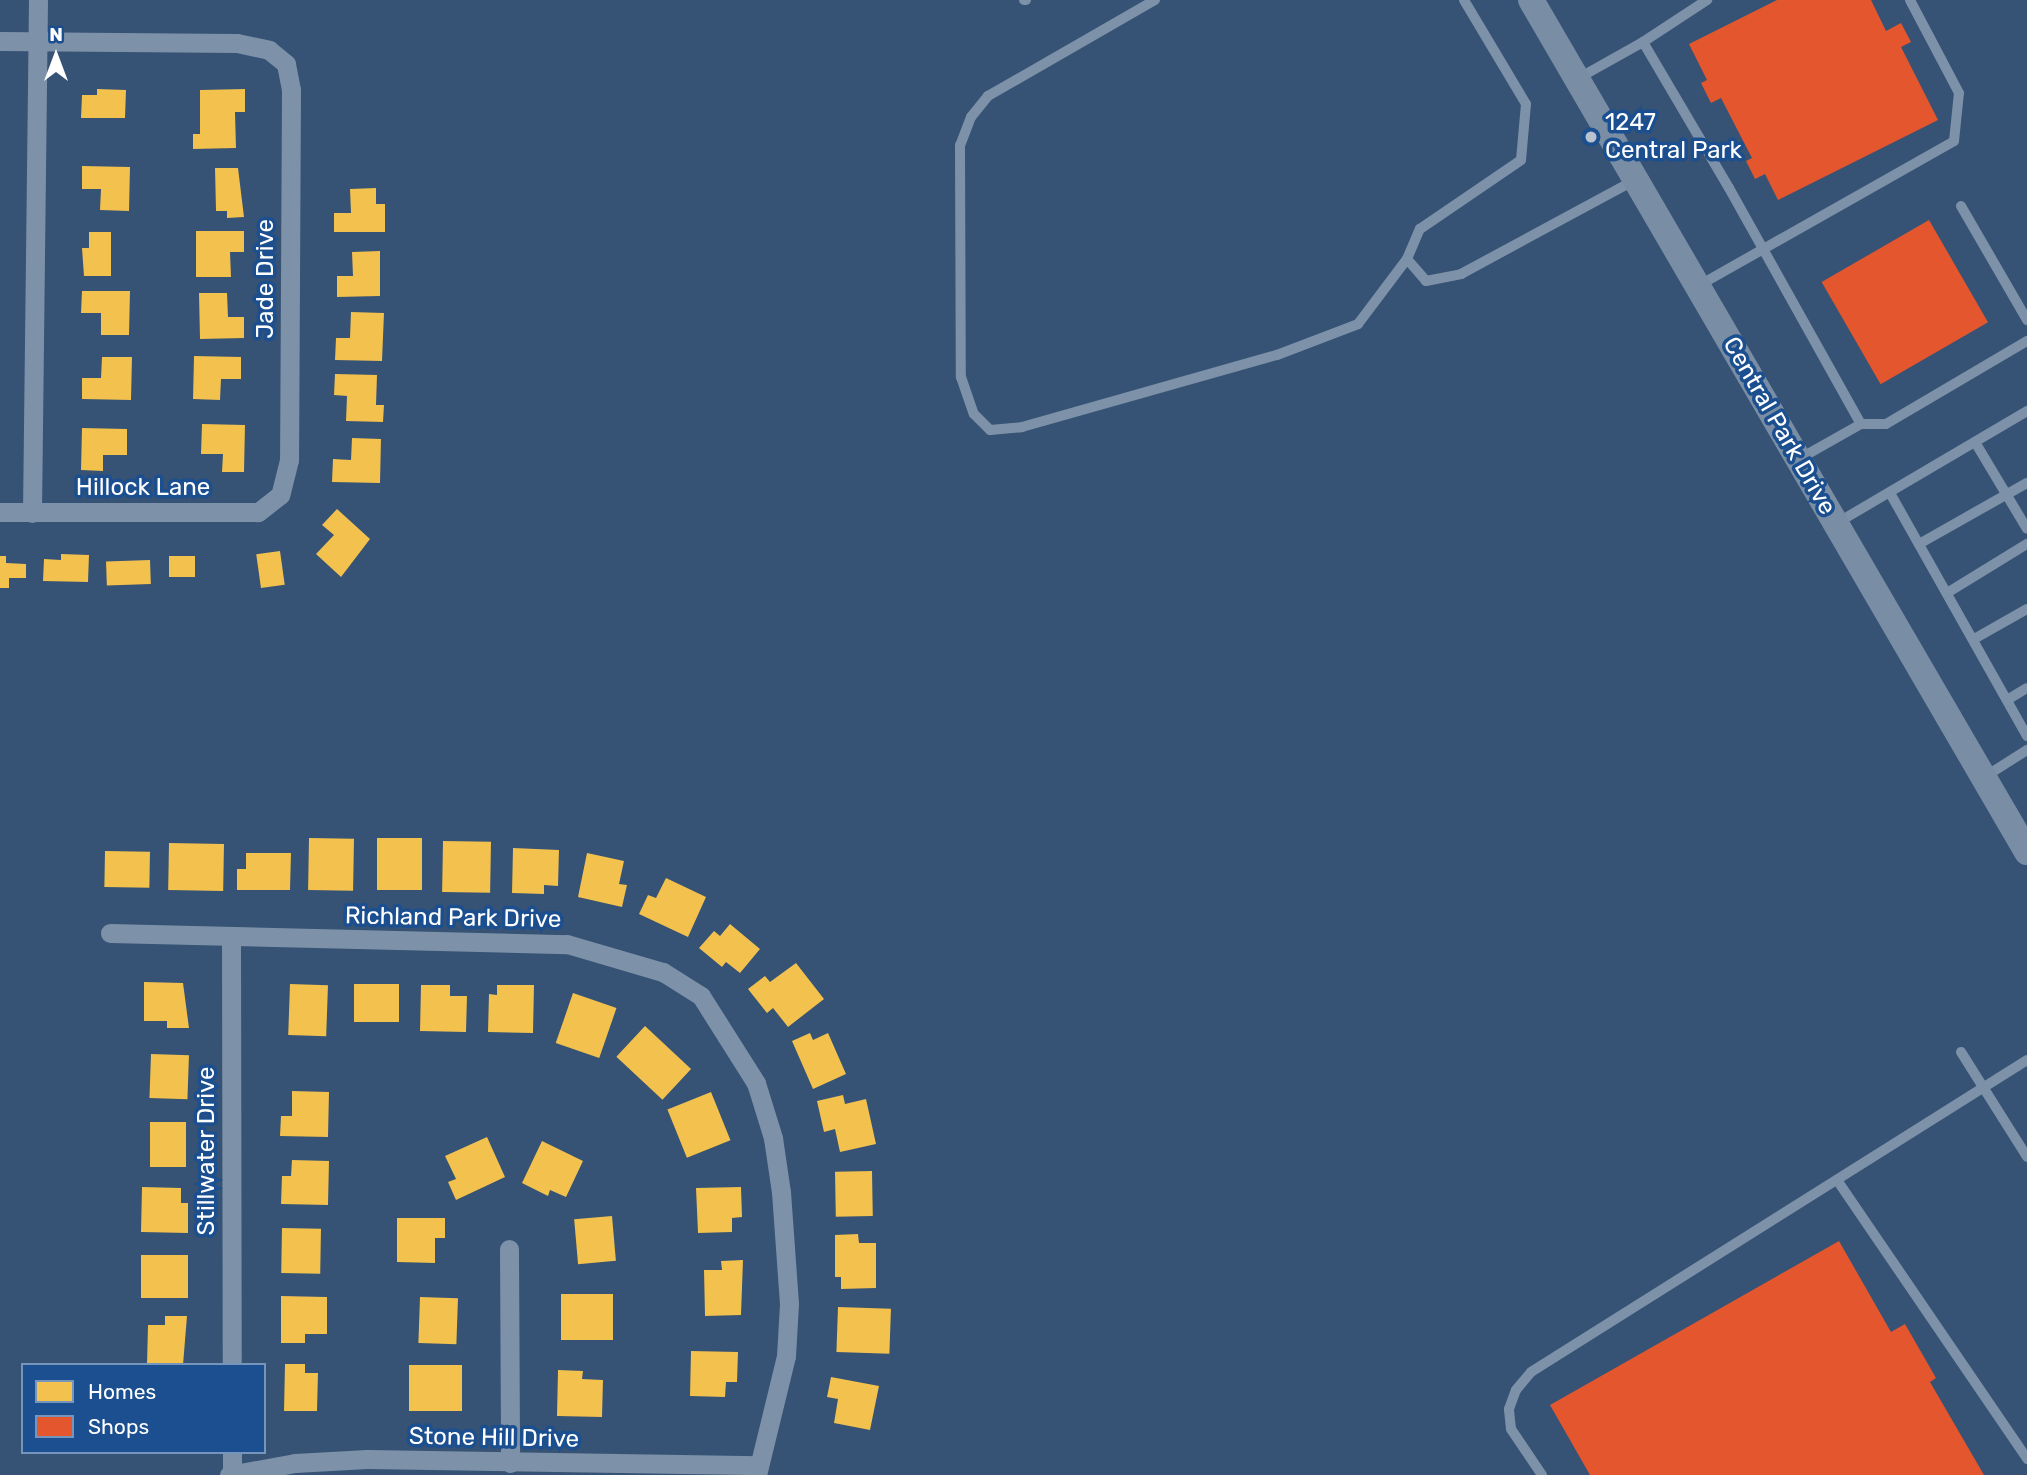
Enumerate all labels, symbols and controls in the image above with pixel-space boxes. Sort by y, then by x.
north arrow [21,21,91,91]
text: N [49,23,63,46]
place label: 1247 Central Park [1605,109,1742,165]
marker: 1247 Central Park [1583,129,1599,145]
street label: Jade Drive [252,219,280,339]
street label: Central Park Drive [1716,332,1842,520]
street label: Hillock Lane [76,474,210,502]
street label: Richland Park Drive [344,902,562,934]
street label: Stillwater Drive [193,1066,221,1236]
legend [21,1363,266,1454]
text: Homes [88,1379,156,1404]
text: Shops [88,1414,149,1439]
street label: Stone Hill Drive [409,1422,579,1454]

